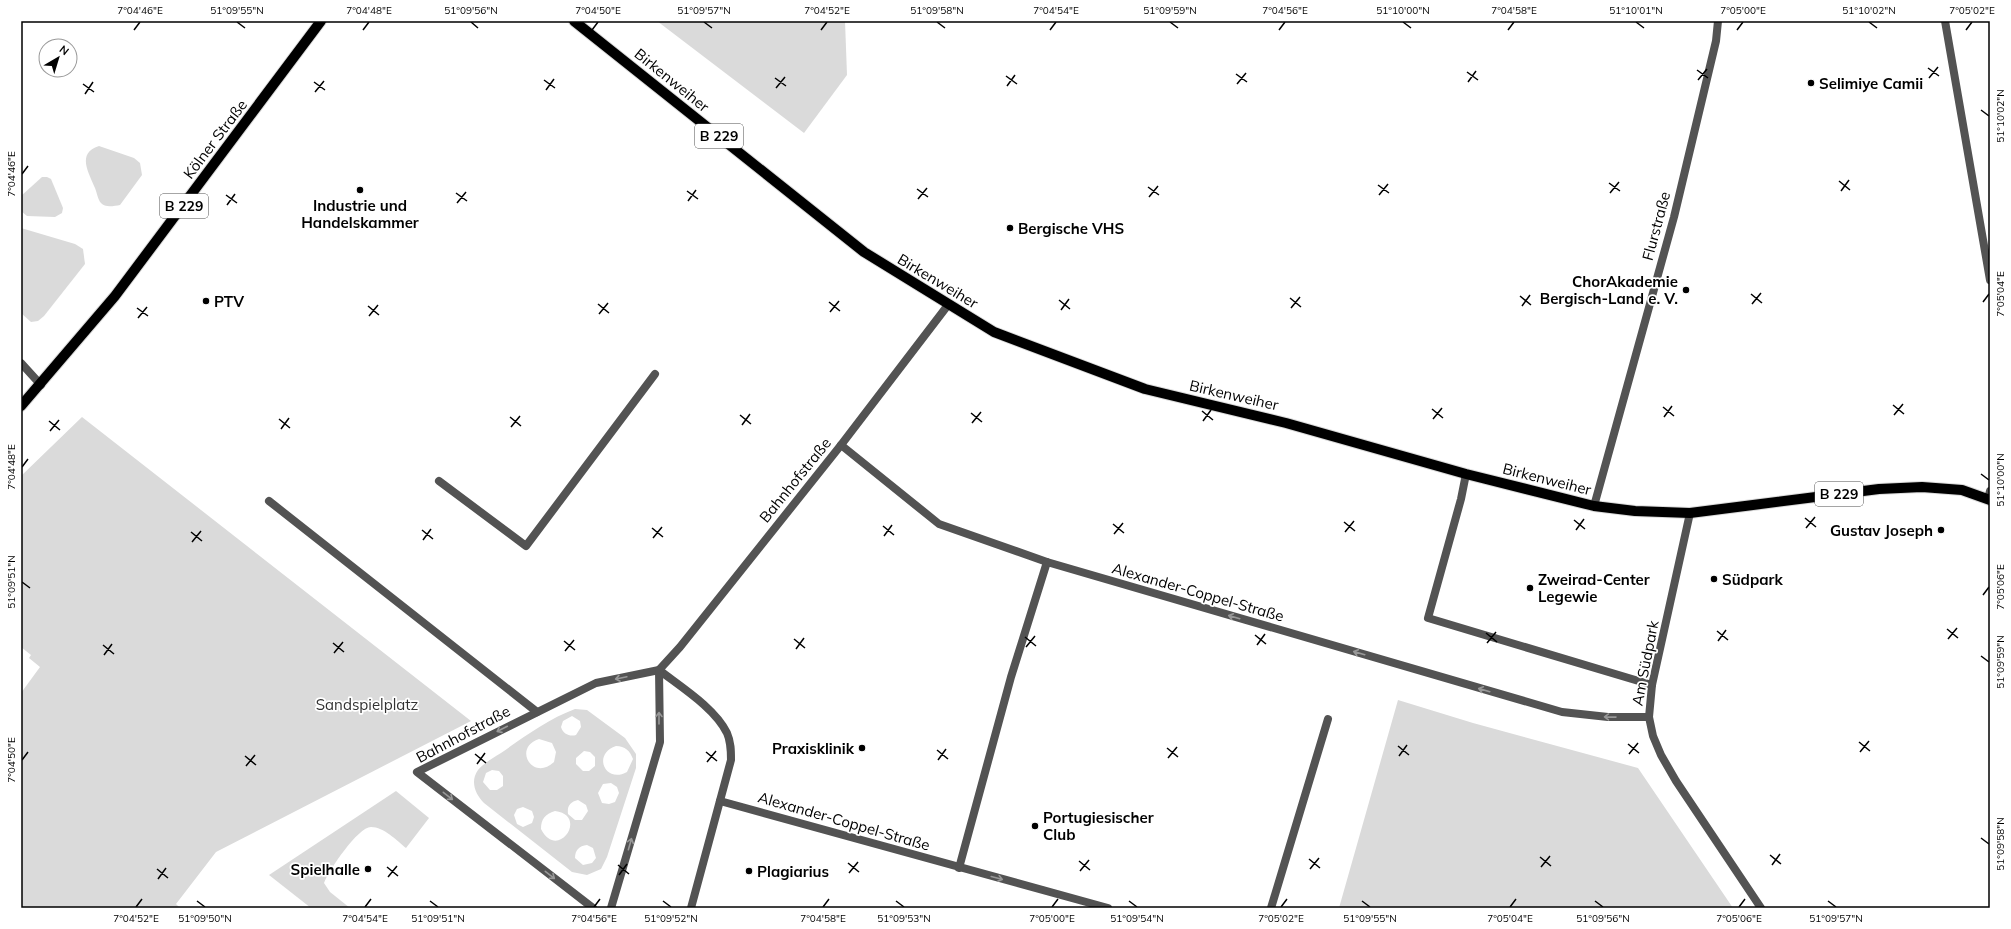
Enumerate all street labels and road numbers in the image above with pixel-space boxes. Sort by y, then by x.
street label: Birkenweiher [631,44,714,116]
street label: Kölner Straße [179,96,251,182]
road number: B 229 [695,124,743,148]
street label: Flurstraße [1638,189,1674,263]
road number: B 229 [160,194,208,218]
street label: Birkenweiher [894,250,982,313]
street label: Birkenweiher [1188,376,1281,415]
street label: Bahnhofstraße [755,434,835,526]
street label: Birkenweiher [1501,459,1594,499]
road number: B 229 [1815,482,1863,506]
street label: Alexander-Coppel-Straße [1110,558,1286,626]
street label: Am Südpark [1627,619,1663,707]
street label: Bahnhofstraße [413,701,513,767]
street label: Alexander-Coppel-Straße [756,787,932,855]

